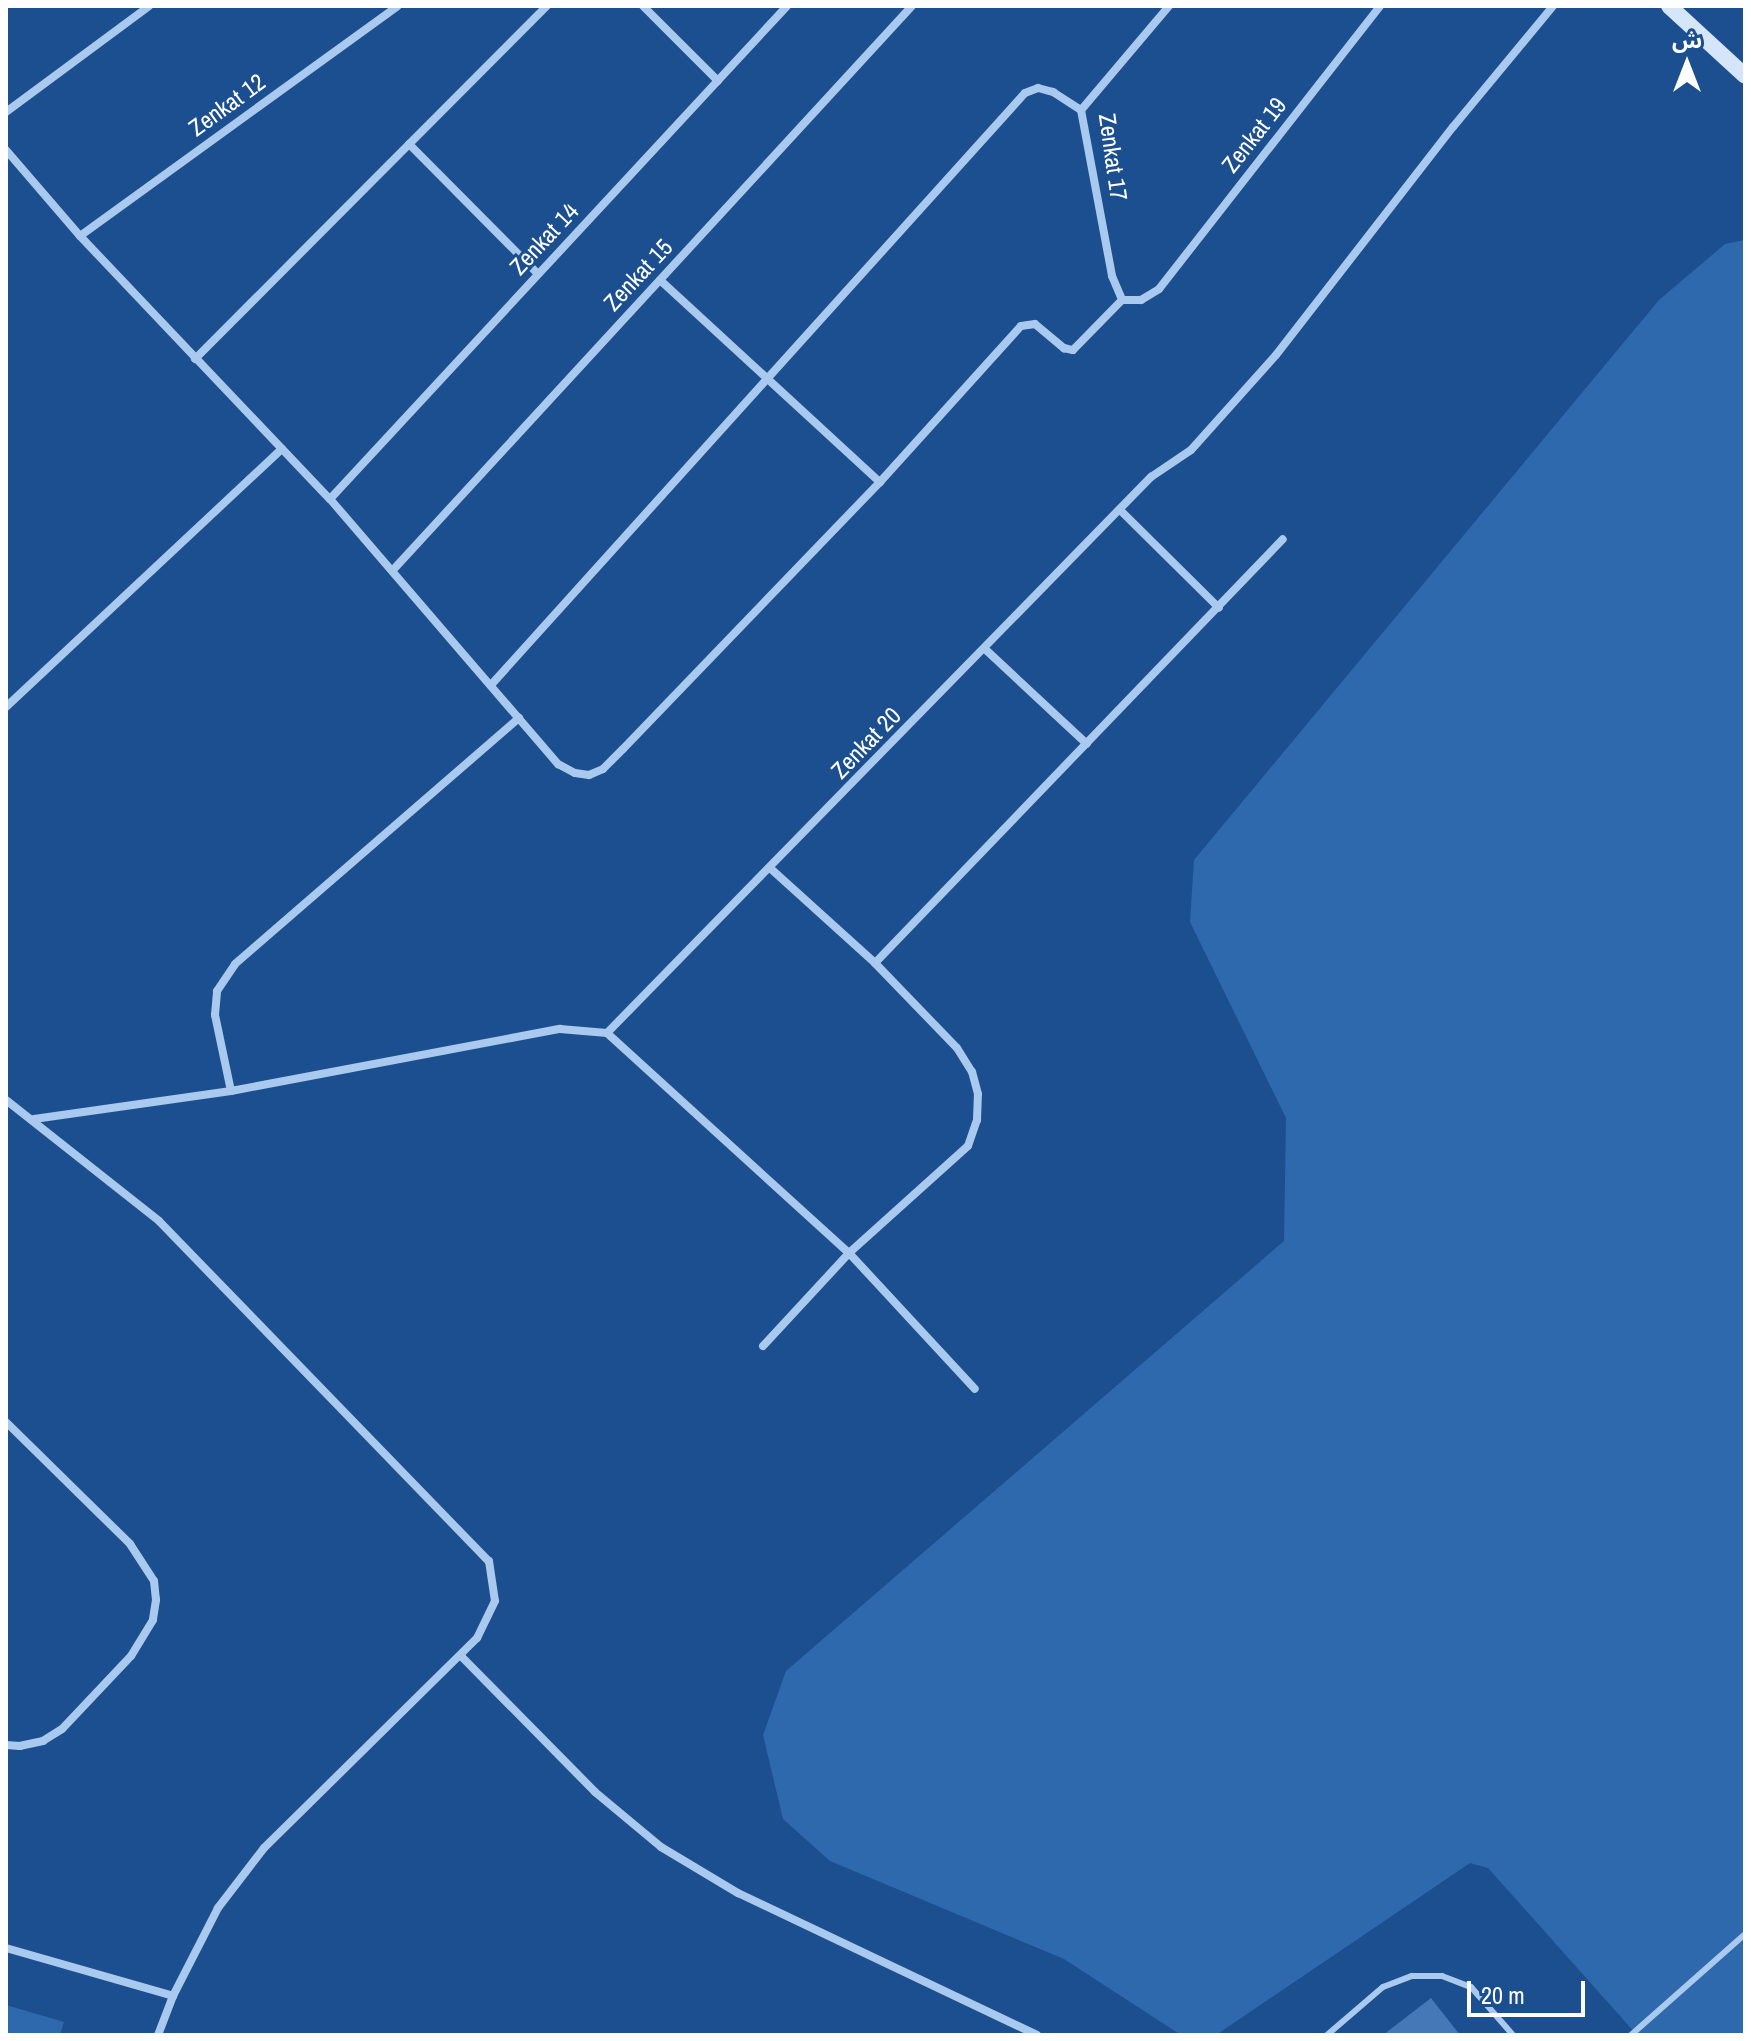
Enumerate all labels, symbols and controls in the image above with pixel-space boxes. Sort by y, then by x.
north arrow [1647,24,1727,104]
text: ش [1672,25,1702,55]
street label: Zenkat 12 [183,68,271,142]
street label: Zenkat 19 [1216,92,1292,178]
street label: Zenkat 17 [1093,112,1133,202]
street label: Zenkat 14 [504,197,584,281]
street label: Zenkat 15 [598,233,678,317]
street label: Zenkat 20 [825,702,907,784]
scale bar [1471,1965,1589,2015]
text: 20 m [1481,1979,1525,2011]

